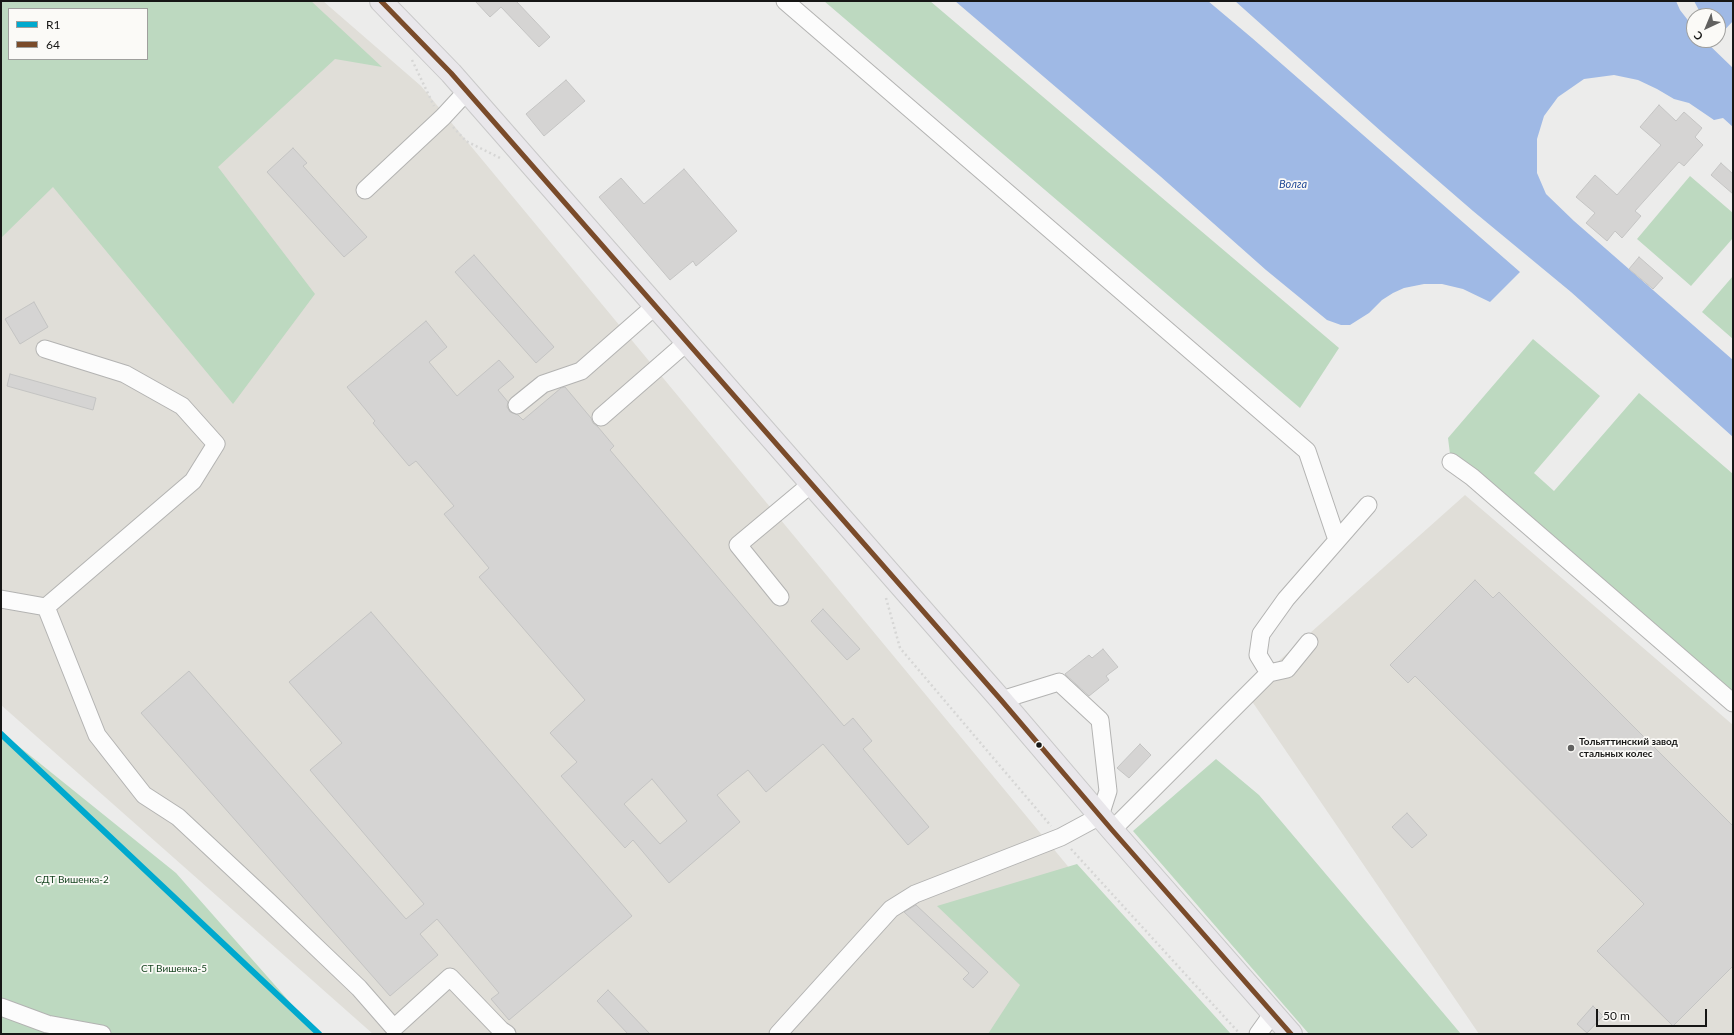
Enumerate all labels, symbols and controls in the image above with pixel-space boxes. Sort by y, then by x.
legend [8,8,148,60]
north arrow [1686,8,1726,48]
text: R1 [46,17,60,32]
text: С [1691,29,1705,43]
text: 64 [46,37,60,52]
water label: Волга [1279,177,1307,191]
place label: Тольяттинский завод стальных колес [1579,736,1678,760]
unlabelled marker [1034,740,1044,750]
marker: Тольяттинский завод стальных колес [1566,743,1576,753]
park label: СДТ Вишенка-2 [35,874,109,886]
park label: СТ Вишенка-5 [141,963,207,975]
scale bar [1598,1001,1709,1027]
text: 50 m [1603,1008,1630,1023]

